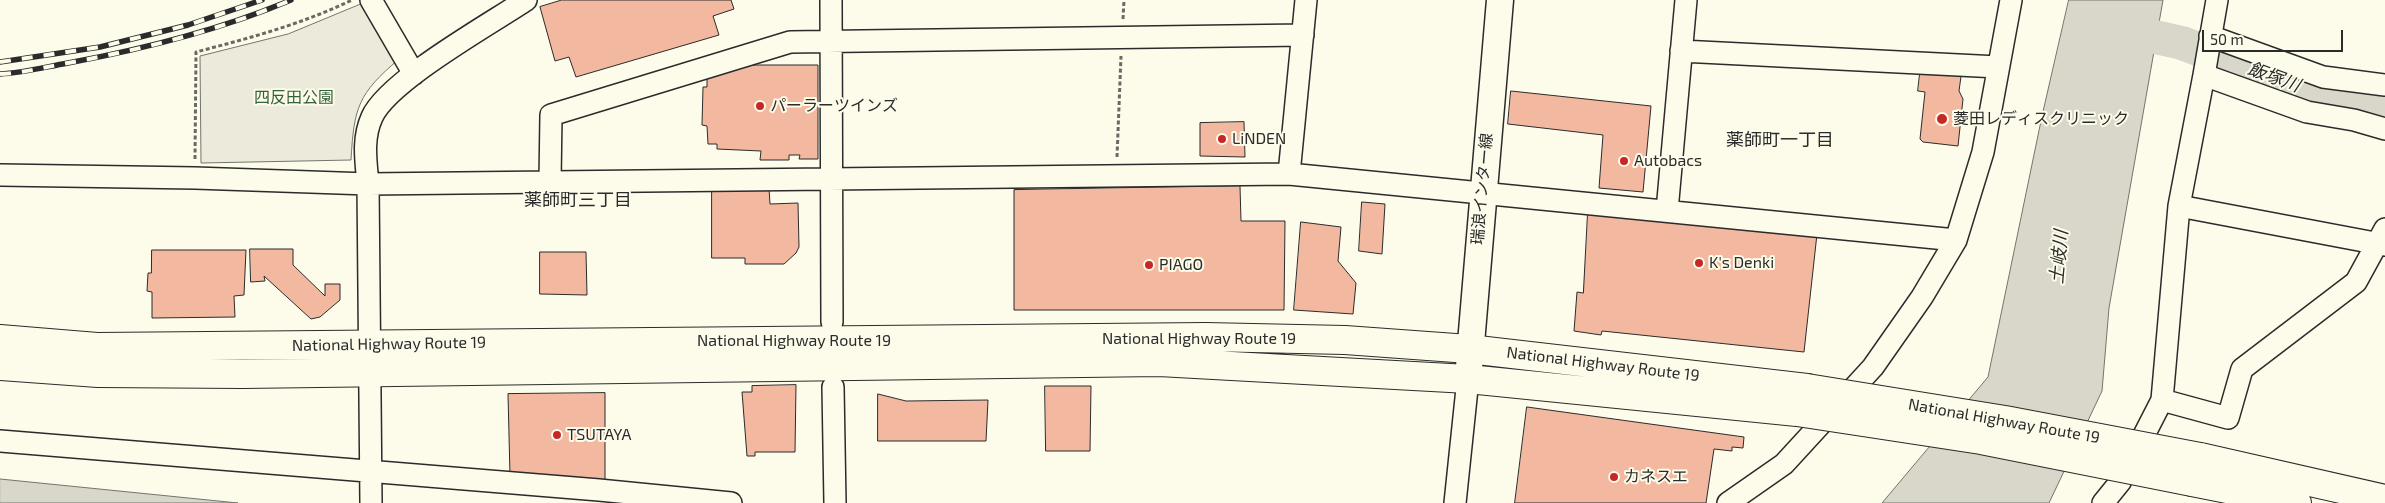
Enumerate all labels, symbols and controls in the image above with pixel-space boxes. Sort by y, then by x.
scale bar [2205,20,2346,52]
text: 50 m [2210,30,2244,48]
water label: 飯塚川 [2245,58,2303,96]
park label: 四反田公園 [254,88,334,108]
place label: パーラーツインズ [770,96,898,116]
marker: パーラーツインズ [754,100,766,112]
place label: 菱田レディスクリニック [1953,109,2129,129]
marker: 菱田レディスクリニック [1935,112,1949,126]
place label: LiNDEN [1232,129,1286,149]
district label: 薬師町一丁目 [1726,129,1834,151]
street label: 瑞浪インター線 [1468,132,1496,246]
marker: LiNDEN [1216,133,1228,145]
place label: Autobacs [1634,151,1702,171]
marker: Autobacs [1618,155,1630,167]
district label: 薬師町三丁目 [524,189,632,211]
water label: 土岐川 [2046,229,2072,285]
place label: K's Denki [1709,253,1774,273]
place label: PIAGO [1159,255,1203,275]
marker: K's Denki [1693,257,1705,269]
marker: PIAGO [1143,259,1155,271]
street label: National Highway Route 19 [1102,329,1296,349]
street label: National Highway Route 19 [697,331,891,351]
street label: National Highway Route 19 [292,333,486,355]
street label: National Highway Route 19 [1505,343,1701,385]
street label: National Highway Route 19 [1907,395,2101,447]
place label: TSUTAYA [567,425,632,445]
marker: TSUTAYA [551,429,563,441]
place label: カネスエ [1624,467,1688,487]
marker: カネスエ [1608,471,1620,483]

